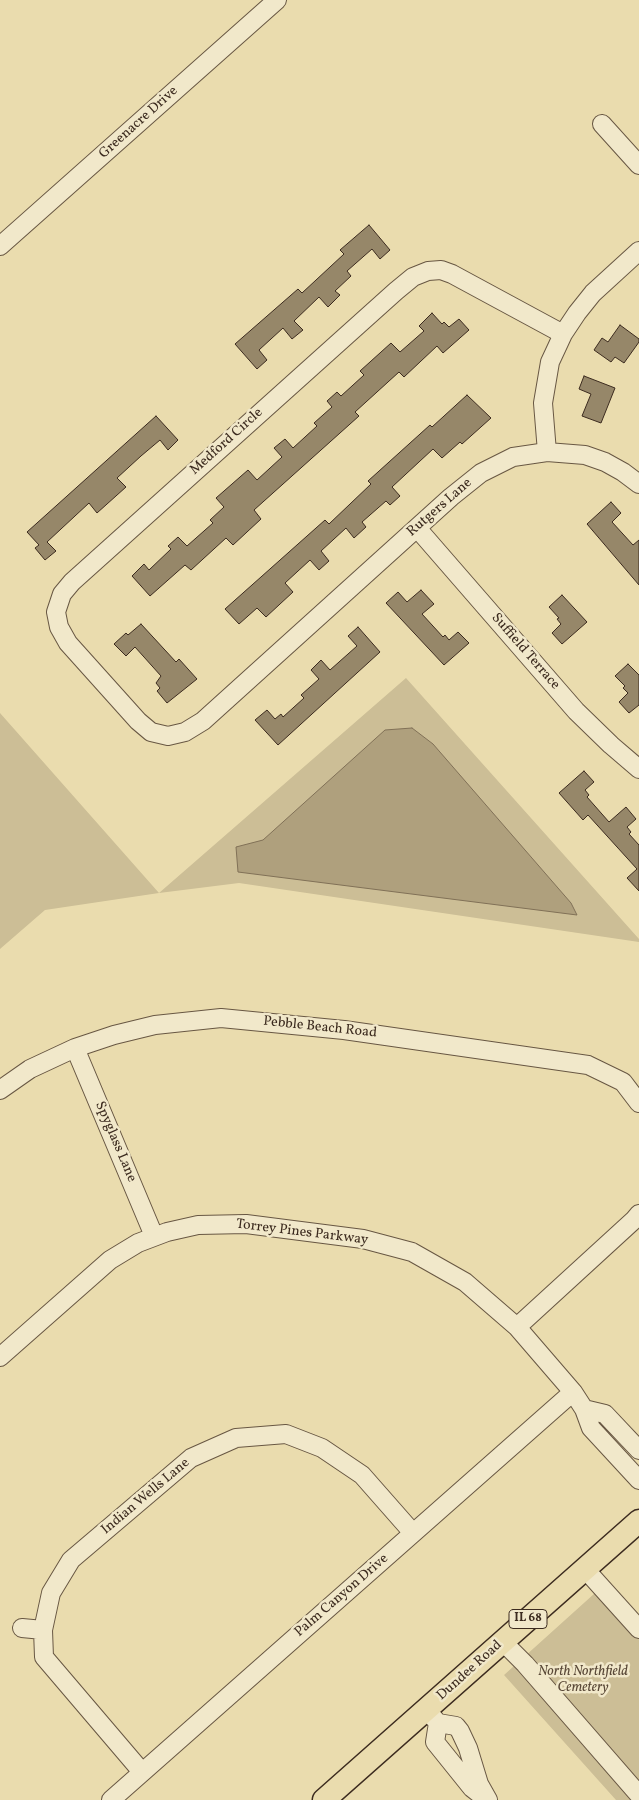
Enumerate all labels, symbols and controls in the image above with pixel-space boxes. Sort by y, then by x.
street label: Greenacre Drive [96,83,182,163]
street label: Medford Circle [187,405,267,479]
street label: Rutgers Lane [404,475,476,541]
street label: Suffield Terrace [487,610,563,694]
street label: Pebble Beach Road [262,1014,378,1042]
street label: Spyglass Lane [90,1099,140,1185]
street label: Torrey Pines Parkway [235,1217,369,1249]
street label: Indian Wells Lane [98,1455,194,1539]
street label: Palm Canyon Drive [292,1551,392,1641]
road number: IL 68 [509,1610,547,1628]
street label: Dundee Road [434,1637,506,1705]
park label: North Northfield Cemetery [538,1664,628,1696]

